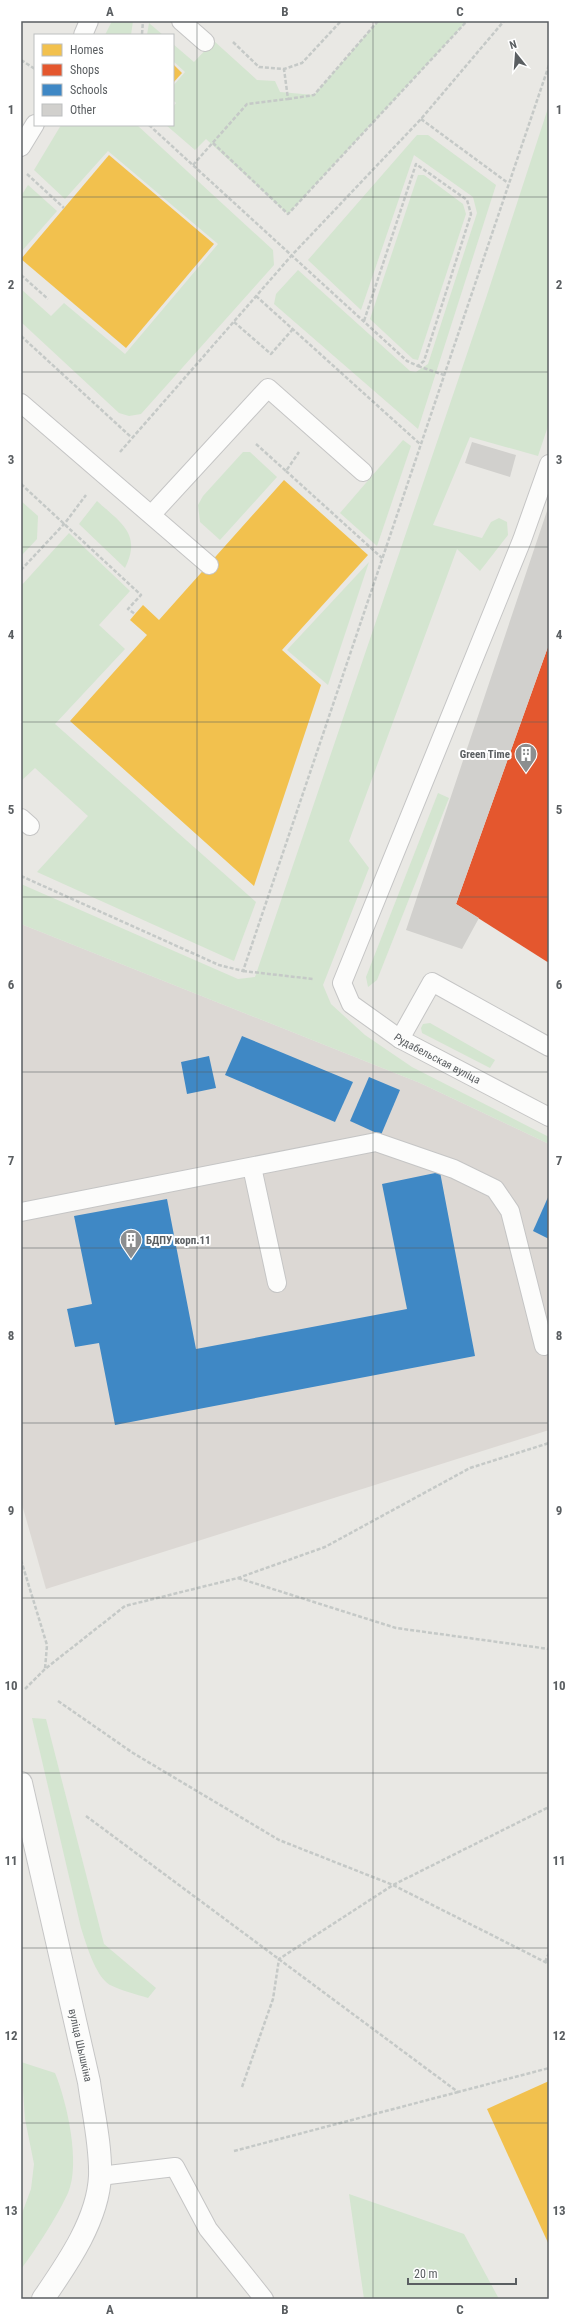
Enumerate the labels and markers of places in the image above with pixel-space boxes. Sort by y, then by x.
building icon: Green Time [513,741,539,774]
place label: Green Time [460,748,510,761]
building icon: БДПУ корп.11 [118,1227,144,1260]
place label: БДПУ корп.11 [146,1234,211,1247]

